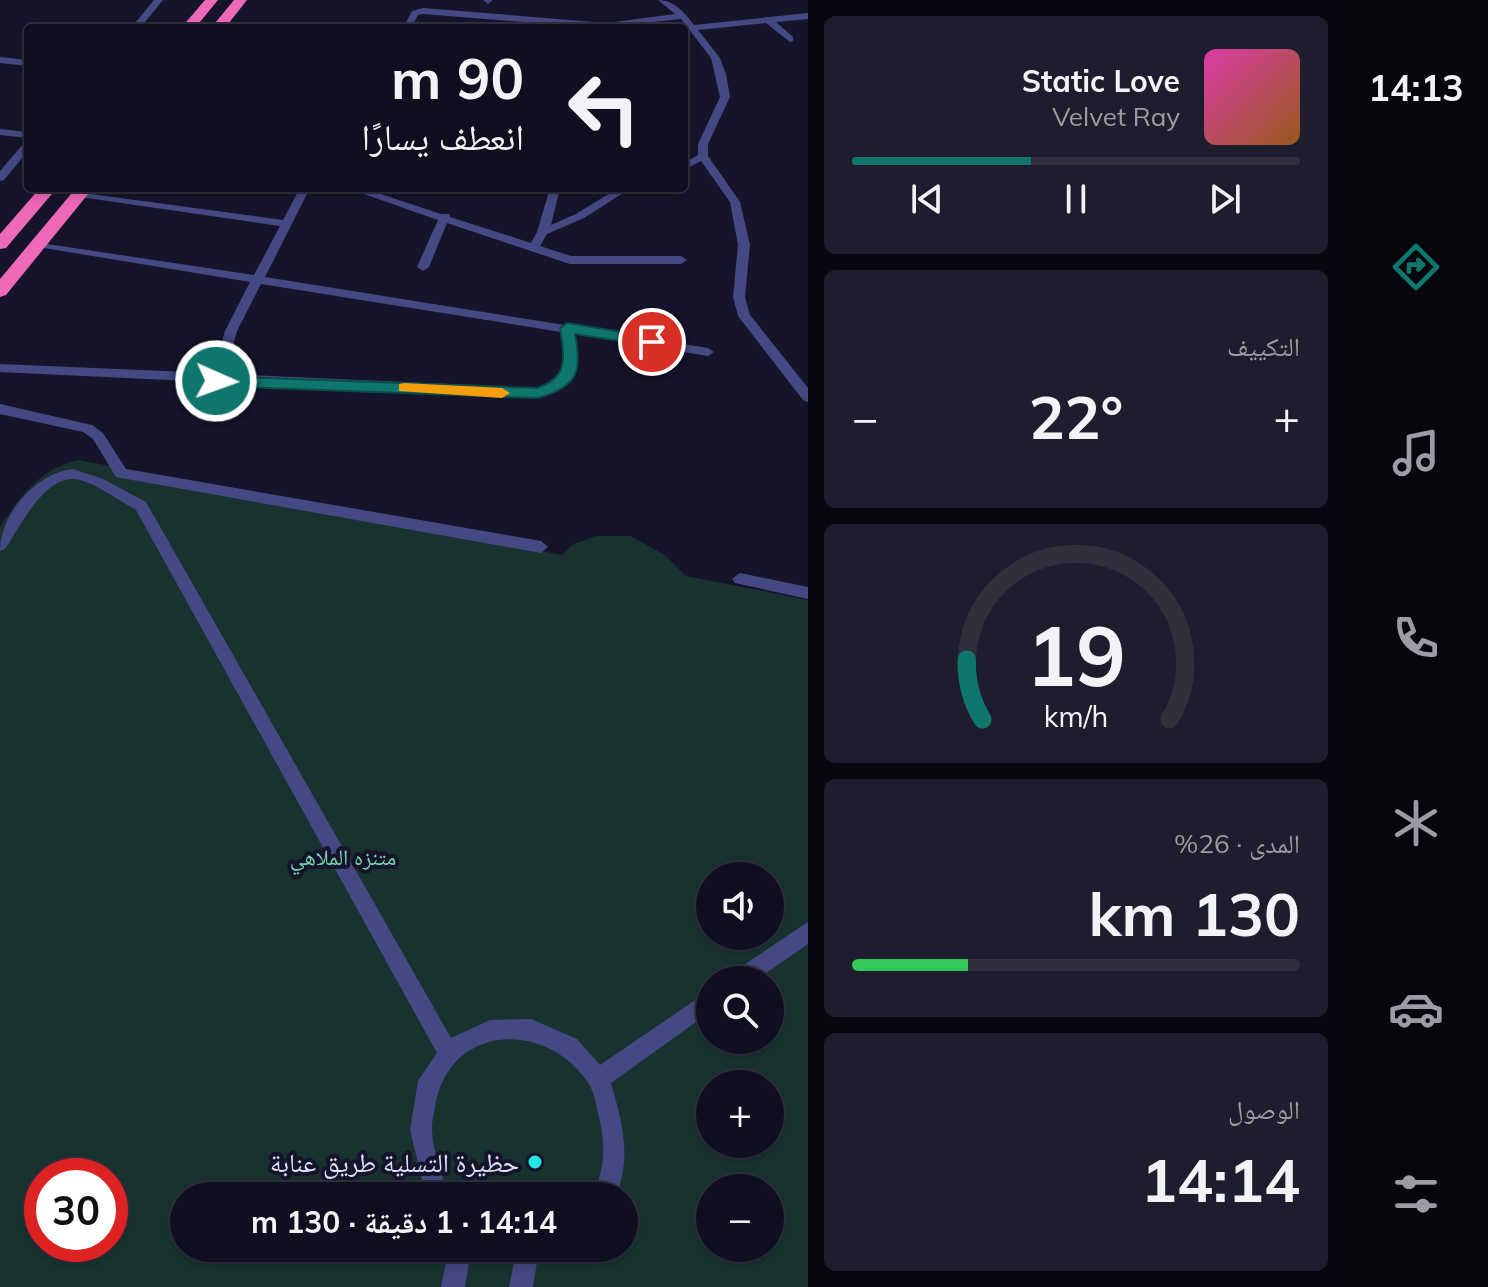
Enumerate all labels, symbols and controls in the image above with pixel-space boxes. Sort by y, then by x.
text: 90 m [391,43,524,113]
icon: left [552,56,656,160]
text: Static Love [1022,62,1180,100]
text: 14:13 [1368,65,1464,110]
text: Velvet Ray [1052,100,1180,133]
text: انعطف يسارًا [361,114,524,159]
icon: previous [905,177,949,221]
icon: pause [1054,177,1098,221]
icon: next [1203,177,1247,221]
icon: directions [1388,239,1444,295]
pin [618,308,686,376]
icon: arrive [630,320,674,364]
text: التكييف [1227,330,1300,363]
position arrow [174,339,258,423]
text: 22° [1029,379,1123,454]
text: − [852,390,878,445]
text: + [1274,390,1300,445]
icon: music [1388,425,1444,481]
text: 19 [1026,601,1126,706]
icon: phone [1388,610,1444,666]
text: km/h [1044,698,1108,734]
icon: climate [1388,795,1444,851]
text: المدى · 26% [1174,827,1300,860]
park label: متنزه الملاهي [290,843,396,875]
map controls [696,862,784,1262]
button: sound [696,862,784,950]
text: 130 km [1088,876,1300,951]
button: search [696,966,784,1054]
icon: car [1388,981,1444,1037]
button: + [696,1070,784,1158]
text: الوصول [1228,1093,1300,1126]
text: 14:14 [1141,1142,1300,1217]
place label: حظيرة التسلية طريق عنابة [270,1146,519,1179]
marker: حظيرة التسلية طريق عنابة [526,1153,544,1171]
speed limit sign: 30 [24,1158,128,1262]
icon: filters [1388,1166,1444,1222]
button: − [696,1174,784,1262]
text: 14:14 · 1 دقيقة · 130 m [251,1203,557,1241]

